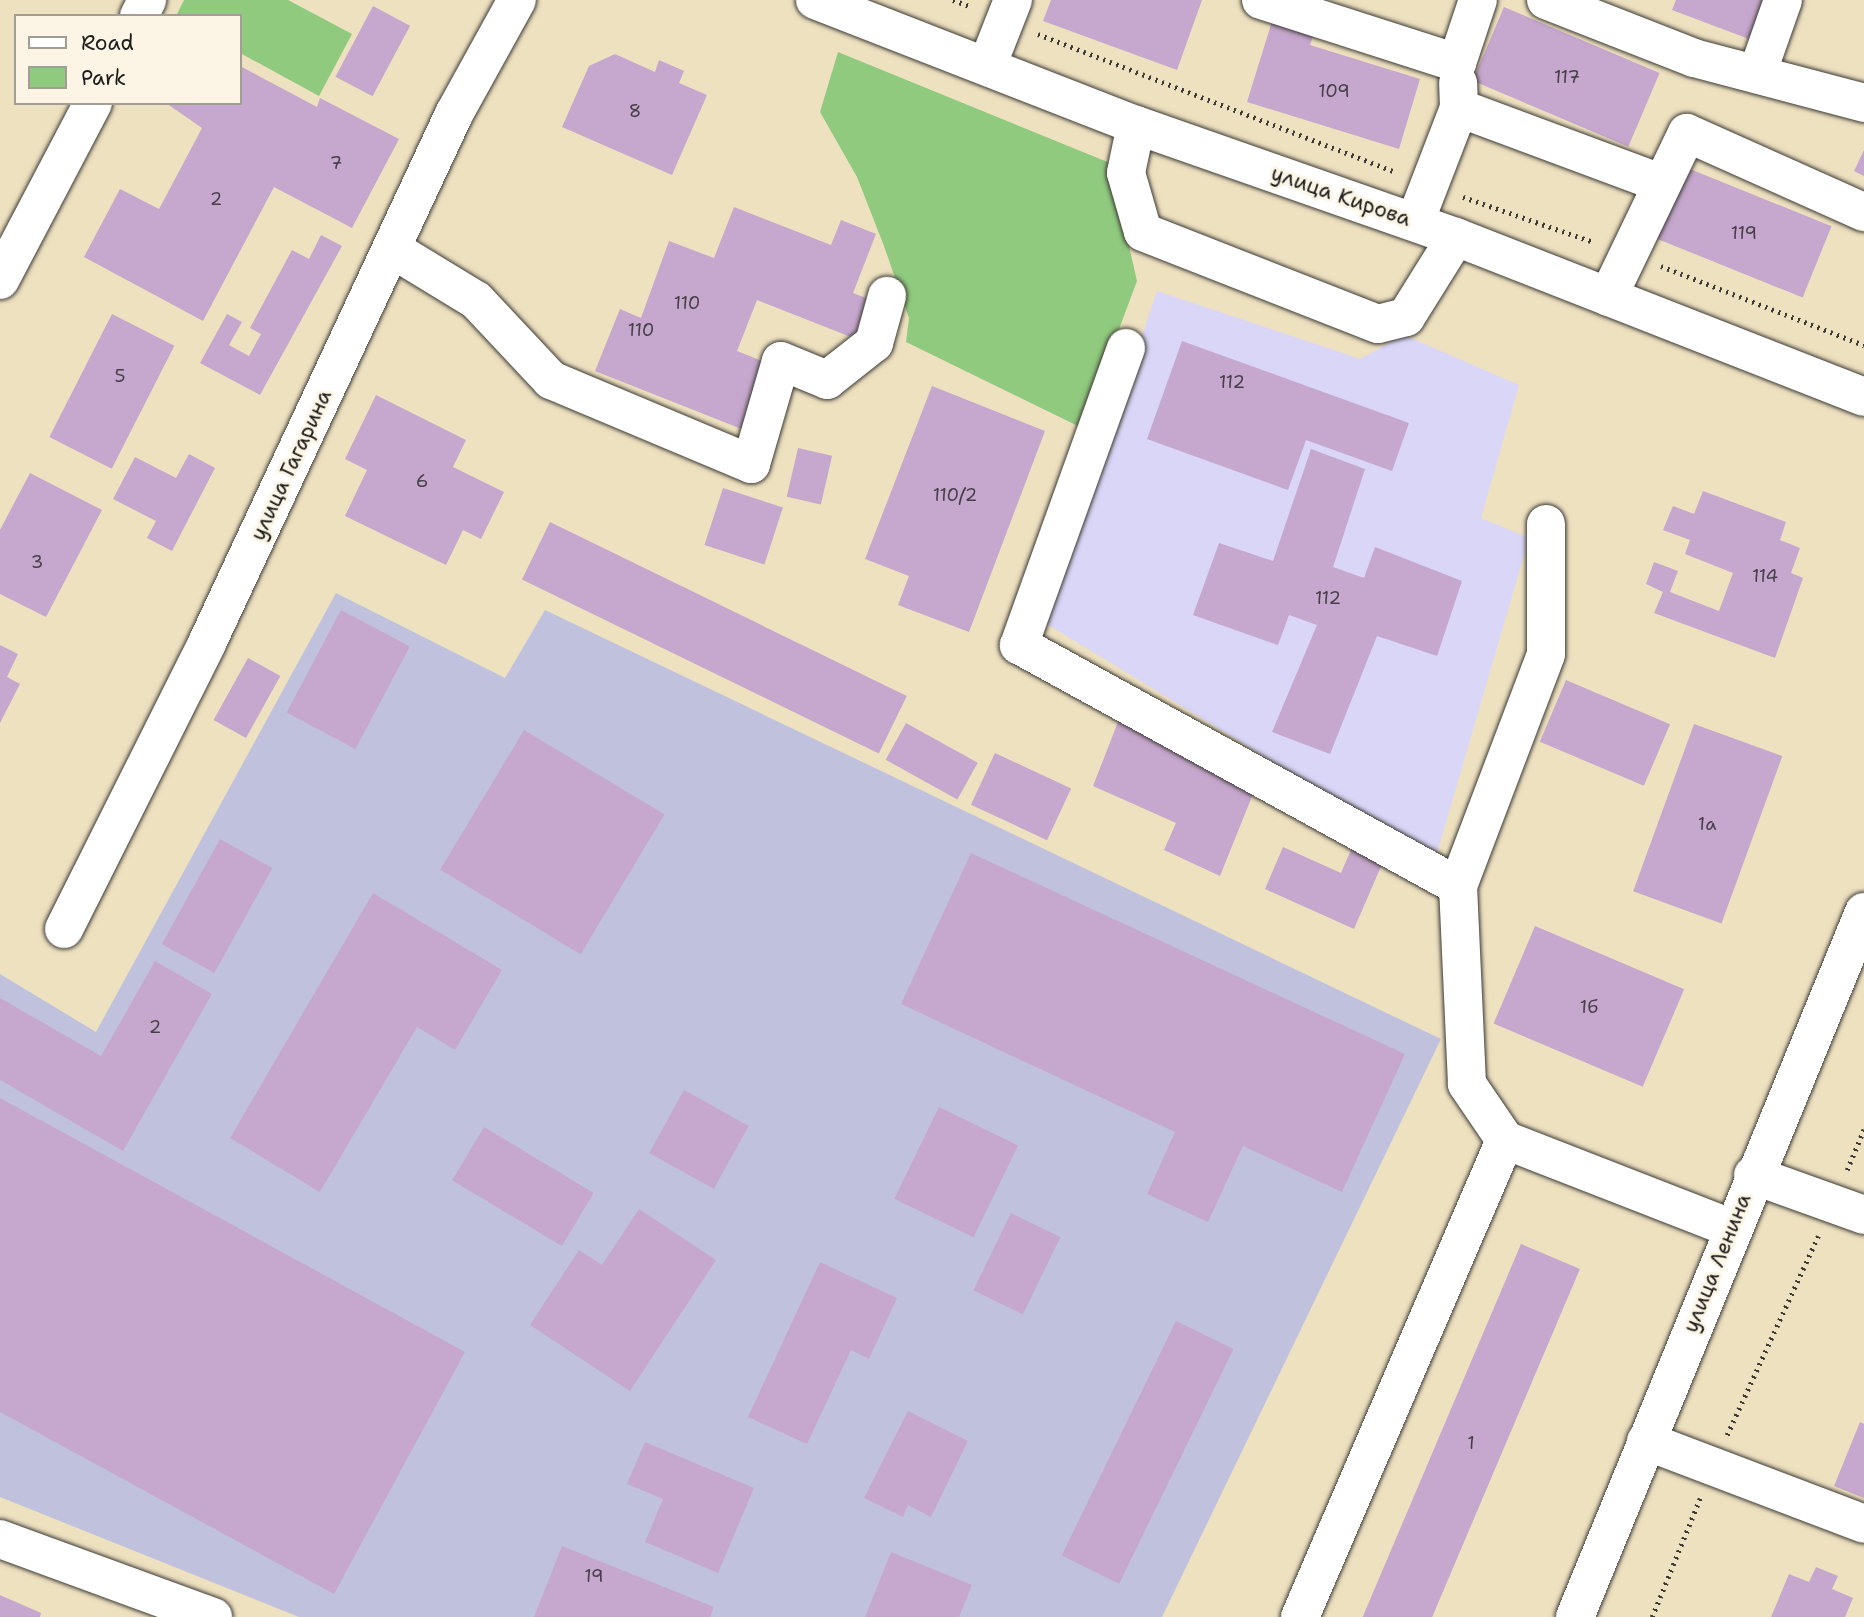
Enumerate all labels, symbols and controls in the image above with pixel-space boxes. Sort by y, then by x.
legend [14,14,242,105]
text: Road [81,29,134,57]
text: Park [81,64,126,92]
house number: 117 [1554,66,1580,88]
house number: 109 [1318,80,1350,102]
house number: 8 [629,100,641,122]
house number: 7 [330,152,342,174]
street label: улица Кирова [1268,160,1414,232]
house number: 2 [210,188,222,210]
house number: 119 [1731,222,1757,244]
house number: 110 [674,292,700,314]
house number: 110 [628,319,654,341]
house number: 5 [114,365,126,387]
house number: 112 [1219,371,1245,393]
street label: улица Гагарина [245,386,337,544]
house number: 6 [416,470,428,492]
house number: 110/2 [933,484,977,506]
house number: 3 [31,551,43,573]
house number: 114 [1752,565,1778,587]
house number: 112 [1315,587,1341,609]
house number: 1а [1698,813,1716,835]
house number: 1б [1580,996,1598,1018]
house number: 2 [149,1016,161,1038]
street label: улица Ленина [1678,1190,1756,1336]
house number: 1 [1467,1432,1475,1454]
house number: 19 [584,1565,604,1587]

